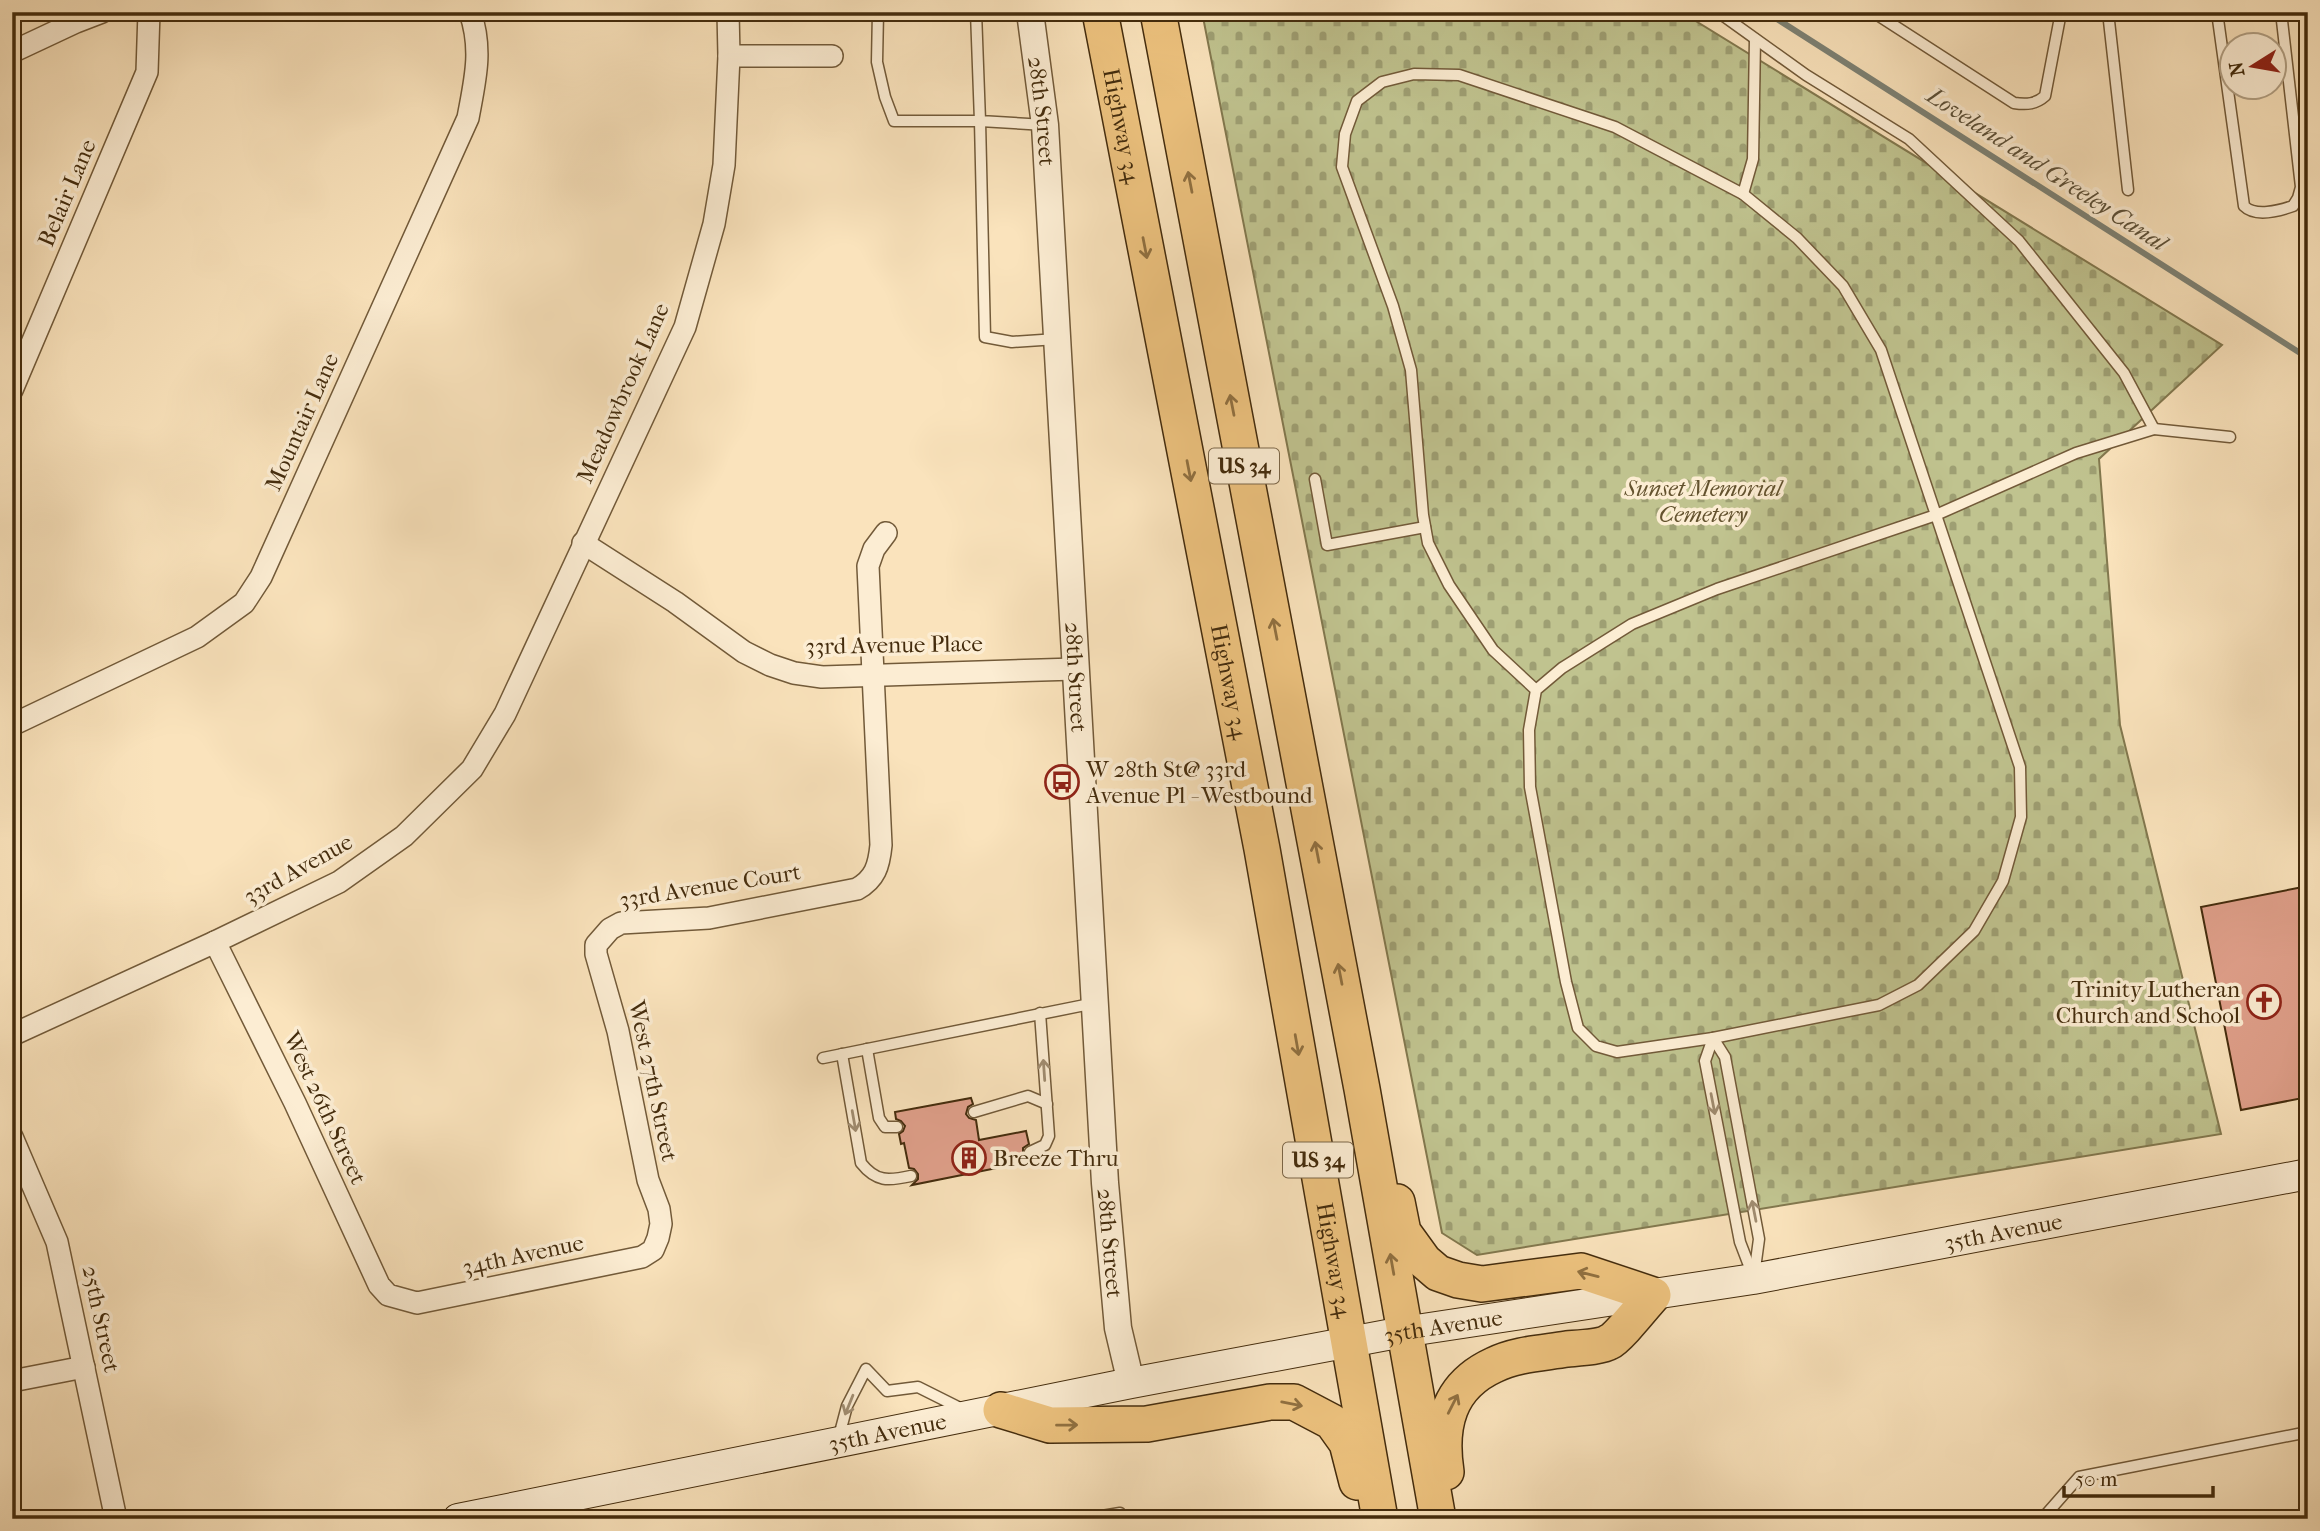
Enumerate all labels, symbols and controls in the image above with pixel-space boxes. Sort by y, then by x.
north arrow [2218,32,2288,102]
street label: 28th Street [1023,55,1061,167]
text: N [2225,59,2249,78]
street label: Highway 34 [1098,66,1147,187]
water label: Loveland and Greeley Canal [1920,80,2175,259]
street label: Belair Lane [32,135,102,251]
one-way arrow [1183,171,1196,194]
one-way arrow [1139,236,1153,259]
street label: Meadowbrook Lane [571,299,675,487]
street label: Mountair Lane [260,349,344,495]
one-way arrow [1225,394,1239,417]
road number: US 34 [1209,448,1279,484]
one-way arrow [1182,459,1196,482]
park label: Sunset Memorial Cemetery [1623,475,1784,528]
one-way arrow [1267,618,1281,641]
street label: 28th Street [1060,621,1093,733]
street label: Highway 34 [1205,622,1254,743]
street label: 33rd Avenue Place [805,630,983,660]
place label: W 28th St@ 33rd Avenue Pl - Westbound [1085,756,1313,809]
bus stop icon: W 28th St@ 33rd Avenue Pl - Westbound [1043,763,1081,801]
street label: 33rd Avenue [239,828,357,910]
one-way arrow [1310,842,1323,864]
street label: 33rd Avenue Court [617,858,803,914]
one-way arrow [1333,963,1346,986]
place label: Trinity Lutheran Church and School [2056,976,2241,1029]
church icon: Trinity Lutheran Church and School [2245,983,2283,1021]
street label: West 27th Street [623,997,683,1164]
street label: West 26th Street [277,1027,372,1189]
one-way arrow [1291,1033,1304,1056]
one-way arrow [1038,1059,1051,1082]
one-way arrow [1707,1092,1720,1115]
one-way arrow [848,1109,861,1132]
building icon: Breeze Thru [950,1139,988,1177]
road number: US 34 [1283,1142,1353,1178]
place label: Breeze Thru [993,1145,1119,1172]
street label: 28th Street [1092,1187,1129,1299]
street label: Highway 34 [1311,1200,1358,1321]
one-way arrow [1747,1200,1760,1223]
street label: 35th Avenue [1942,1207,2065,1256]
street label: 34th Avenue [460,1229,586,1281]
one-way arrow [1385,1253,1398,1276]
street label: 25th Street [77,1263,125,1375]
one-way arrow [1577,1267,1600,1280]
street label: 35th Avenue [1382,1304,1504,1349]
one-way arrow [841,1393,854,1415]
one-way arrow [1446,1394,1460,1415]
one-way arrow [1280,1398,1303,1411]
street label: 35th Avenue [826,1407,949,1457]
one-way arrow [1055,1418,1078,1432]
scale bar [2064,1454,2213,1498]
text: 50 m [2075,1467,2118,1491]

